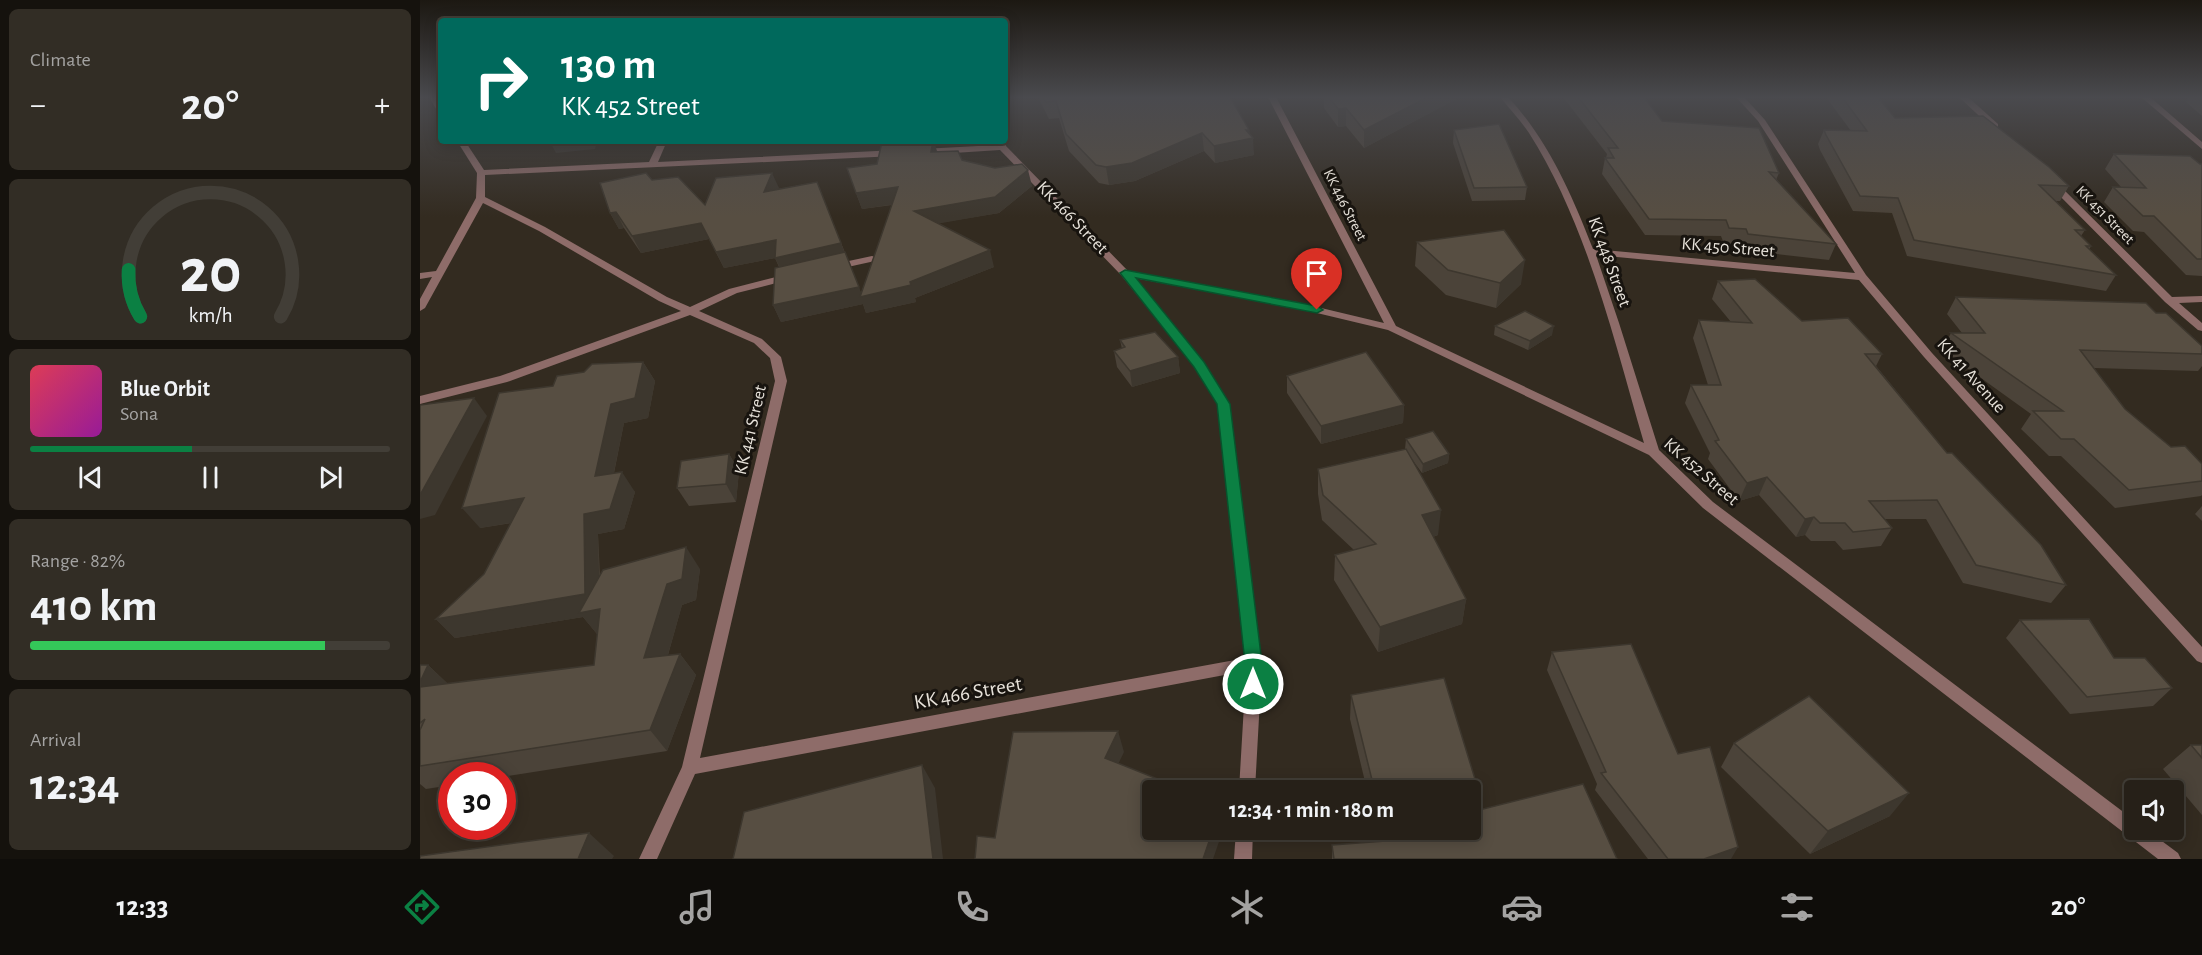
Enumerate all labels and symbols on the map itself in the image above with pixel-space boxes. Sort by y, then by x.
street label: KK 446 Street [1321,167,1370,243]
street label: KK 466 Street [1033,178,1111,258]
street label: KK 451 Street [2073,183,2137,247]
street label: KK 448 Street [1584,215,1634,309]
street label: KK 450 Street [1681,235,1776,261]
pin [1291,248,1342,310]
street label: KK 41 Avenue [1933,335,2009,417]
street label: KK 441 Street [732,383,770,477]
street label: KK 452 Street [1660,435,1742,509]
position arrow [1221,652,1285,716]
street label: KK 466 Street [912,673,1024,713]
speed limit sign: 30 [438,762,516,840]

